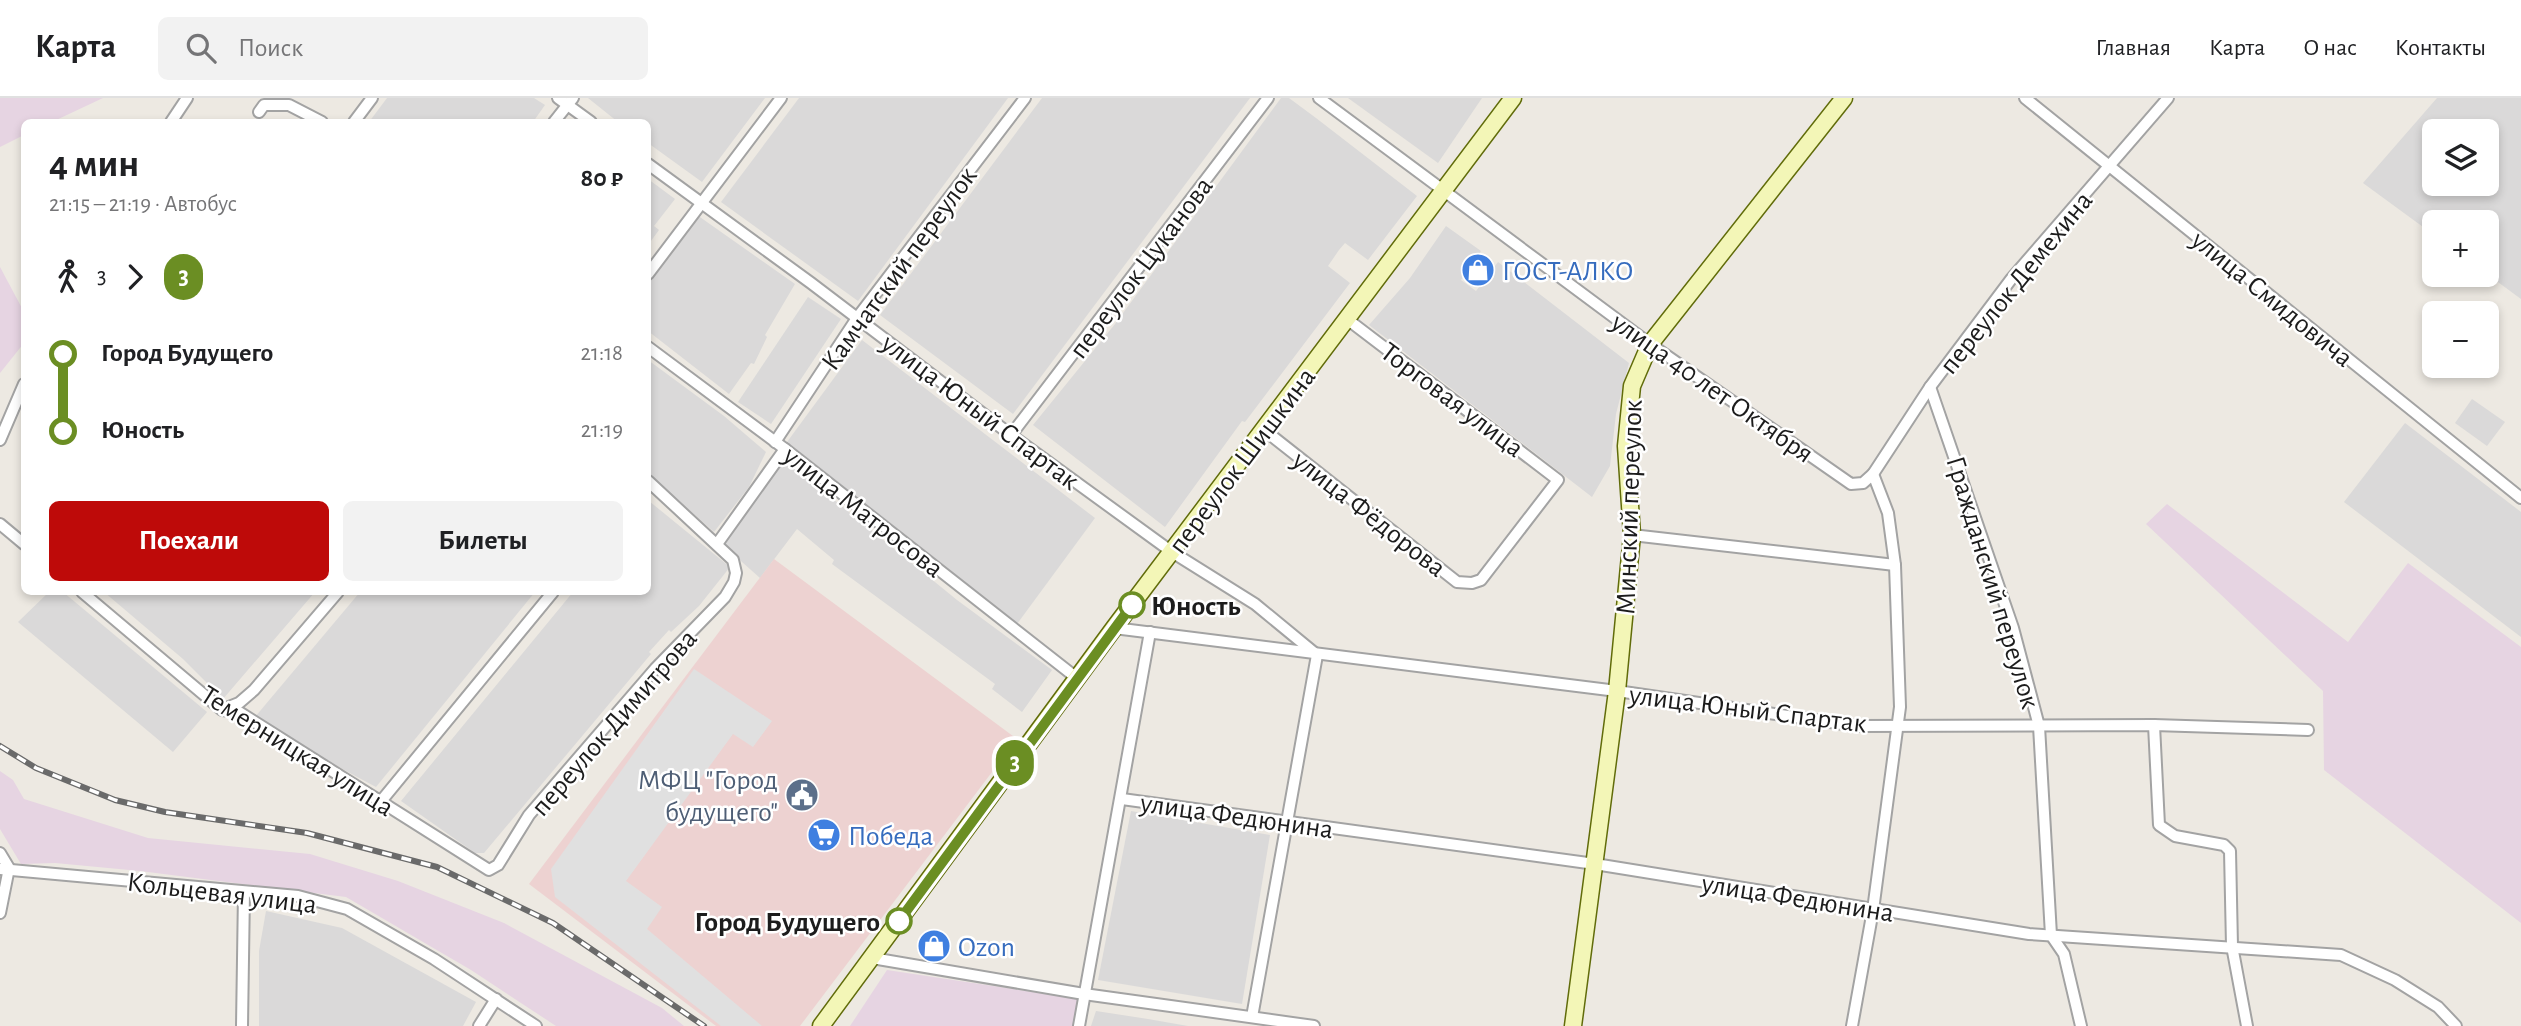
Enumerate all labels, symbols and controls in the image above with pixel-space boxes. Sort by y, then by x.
search box [158,17,648,80]
icon: search [182,29,220,67]
text: Карта [35,31,116,64]
text: Поиск [238,35,303,61]
text: Главная [2096,36,2171,60]
text: Карта [2209,36,2265,60]
text: О нас [2303,36,2357,60]
text: Контакты [2395,36,2486,60]
map controls [2422,119,2499,378]
button: layers [2422,119,2499,196]
text: 4 мин [49,146,139,184]
street label: Камчатский переулок [817,162,983,376]
text: 80 ₽ [581,165,623,191]
street label: переулок Цуканова [1064,172,1219,364]
street label: переулок Демехина [1935,187,2099,380]
text: 21:15 – 21:19 · Автобус [49,193,237,216]
button: + [2422,210,2499,287]
street label: улица Смидовича [2185,225,2358,373]
shop icon: ГОСТ-АЛКО [1459,251,1497,289]
icon: walk [49,258,87,296]
icon: forward [116,258,154,296]
place label: ГОСТ-АЛКО [1502,258,1634,286]
text: 3 [97,265,106,288]
text: 3 [178,265,189,289]
button: − [2422,301,2499,378]
street label: улица 40 лет Октября [1605,308,1818,469]
street label: улица Юный Спартак [875,329,1084,496]
street label: Торговая улица [1375,338,1529,463]
text: Город Будущего [101,340,273,366]
text: 21:18 [581,342,623,365]
street label: переулок Шишкина [1164,363,1322,559]
street label: Минский переулок [1612,399,1648,615]
text: Юность [101,417,184,443]
text: 21:19 [581,419,623,442]
street label: улица Матросова [777,441,948,584]
street label: улица Фёдорова [1286,446,1451,583]
street label: Гражданский переулок [1940,453,2044,712]
button: Поехали [49,501,329,581]
button: Билеты [343,501,623,581]
marker: Юность [1119,592,1145,618]
place label: Юность [1151,593,1240,621]
street label: переулок Димитрова [526,625,703,822]
street label: Темерницкая улица [196,681,398,822]
street label: улица Юный Спартак [1626,681,1868,738]
line badge: 3 [992,740,1038,786]
text: 3 [1010,751,1020,775]
place label: МФЦ "Город будущего" [638,767,778,827]
public building icon: МФЦ "Город будущего" [783,776,821,814]
street label: улица Федюнина [1137,789,1335,844]
supermarket icon: Победа [805,816,843,854]
place label: Победа [848,823,934,851]
street label: Кольцевая улица [125,868,319,920]
street label: улица Федюнина [1698,870,1896,928]
marker: Город Будущего [886,908,912,934]
place label: Город Будущего [694,909,880,937]
shop icon: Ozon [915,927,953,965]
place label: Ozon [958,934,1015,962]

